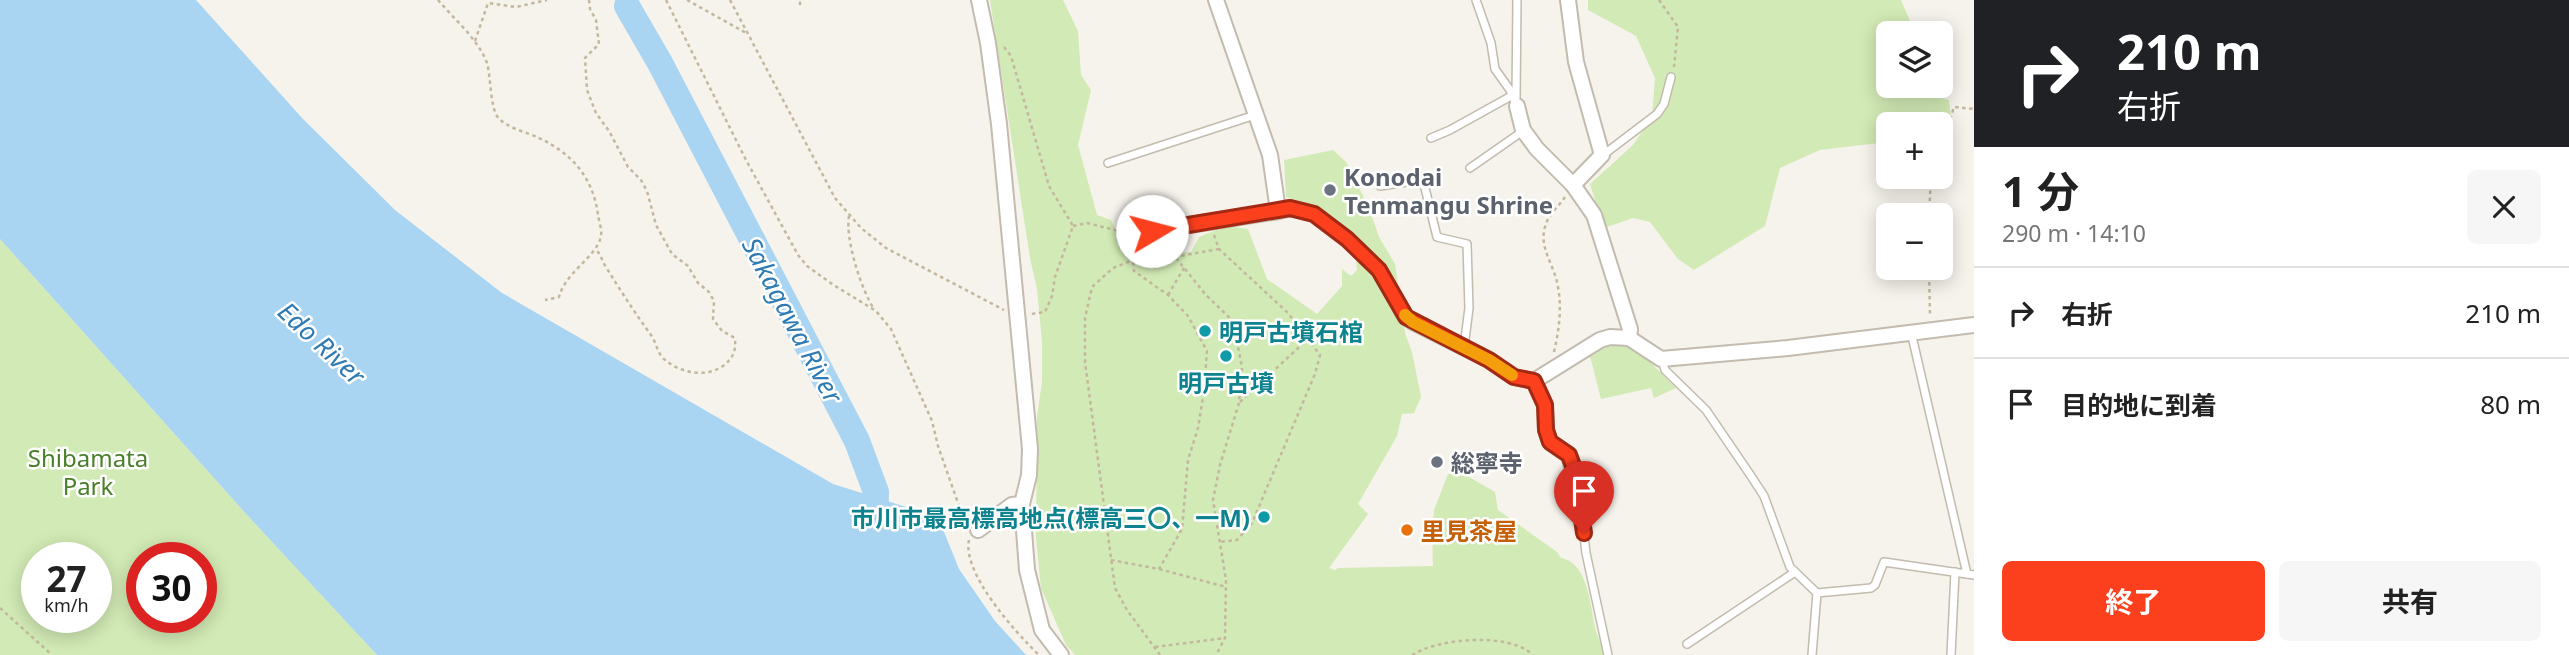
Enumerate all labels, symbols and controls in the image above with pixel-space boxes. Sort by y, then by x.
text: 210 m [2117,18,2262,84]
map controls [1876,21,1953,280]
button: layers [1876,21,1953,98]
icon: right [2002,28,2093,119]
text: 右折 [2117,84,2181,127]
button: + [1876,112,1953,189]
place label: Konodai Tenmangu Shrine [1344,160,1553,221]
text: 1 分 [2002,162,2079,219]
button: close [2467,170,2541,244]
marker: Konodai Tenmangu Shrine [1322,182,1338,198]
position arrow [1115,194,1189,268]
button: − [1876,203,1953,280]
text: 290 m · 14:10 [2002,217,2146,249]
water label: Sakagawa River [734,231,853,411]
water label: Edo River [271,293,375,394]
icon: right [2002,294,2040,332]
text: 210 m [2465,295,2541,331]
text: 右折 [2061,296,2113,332]
place label: 明戸古墳石棺 [1219,315,1363,348]
marker: 明戸古墳石棺 [1197,323,1213,339]
marker: 明戸古墳 [1218,348,1234,364]
place label: 明戸古墳 [1178,366,1274,399]
icon: arrive [2002,385,2040,423]
text: 80 m [2480,386,2541,422]
text: 目的地に到着 [2061,387,2217,423]
park label: Shibamata Park [28,441,148,502]
place label: 総寧寺 [1451,446,1523,479]
marker: 総寧寺 [1429,454,1445,470]
pin [1554,461,1614,533]
icon: arrive [1565,472,1603,510]
place label: 市川市最高標高地点(標高三〇、一M) [851,501,1250,534]
marker: 市川市最高標高地点(標高三〇、一M) [1256,509,1272,525]
place label: 里見茶屋 [1421,514,1517,547]
marker: 里見茶屋 [1399,522,1415,538]
speed limit sign: 30 [126,542,217,633]
text: 27 [46,555,87,602]
button: 終了 [2002,561,2265,641]
button: 共有 [2279,561,2541,641]
text: km/h [44,593,89,617]

